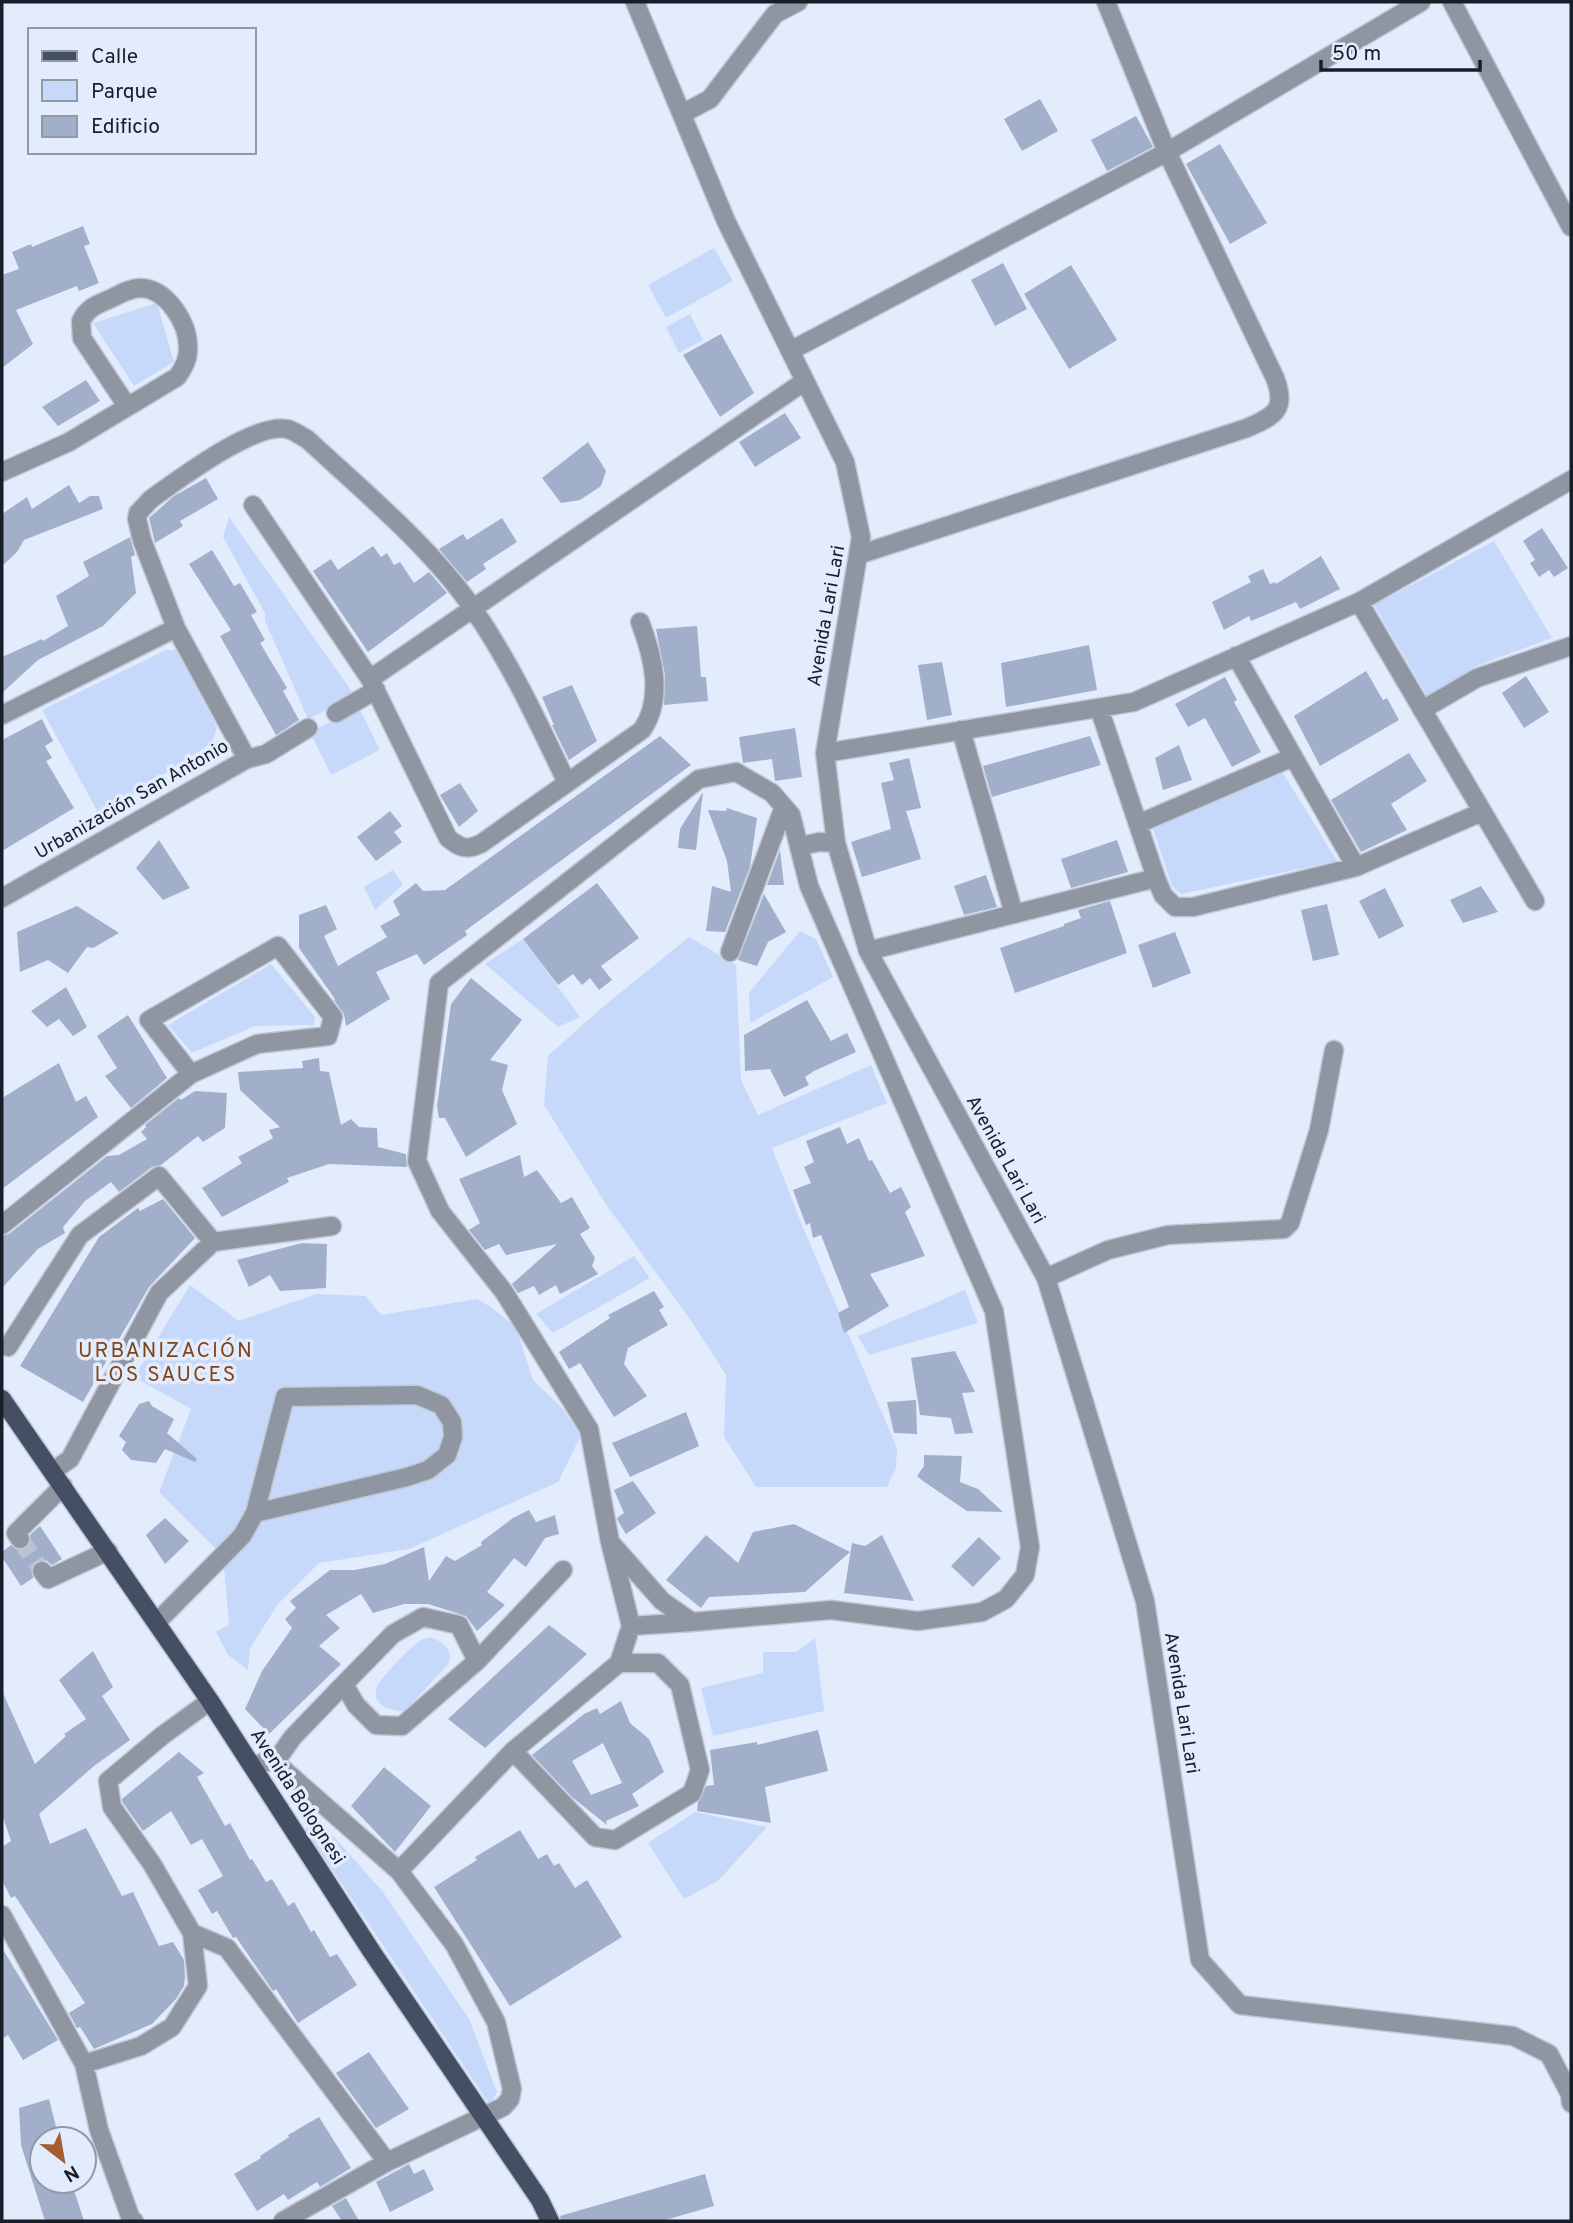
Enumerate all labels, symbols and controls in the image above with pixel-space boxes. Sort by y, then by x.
legend [28,28,256,154]
scale bar [1321,28,1480,72]
text: 50 m [1332,41,1381,68]
text: Calle [91,44,138,71]
text: Parque [91,79,158,106]
text: Edificio [91,114,160,141]
street label: Avenida Lari Lari [803,543,851,689]
street label: Urbanización San Antonio [31,735,233,865]
street label: Avenida Lari Lari [960,1092,1050,1228]
district label: URBANIZACIÓN LOS SAUCES [78,1337,254,1389]
street label: Avenida Lari Lari [1158,1630,1204,1776]
street label: Avenida Bolognesi [244,1724,350,1870]
north arrow [28,2125,98,2195]
text: N [59,2159,83,2187]

